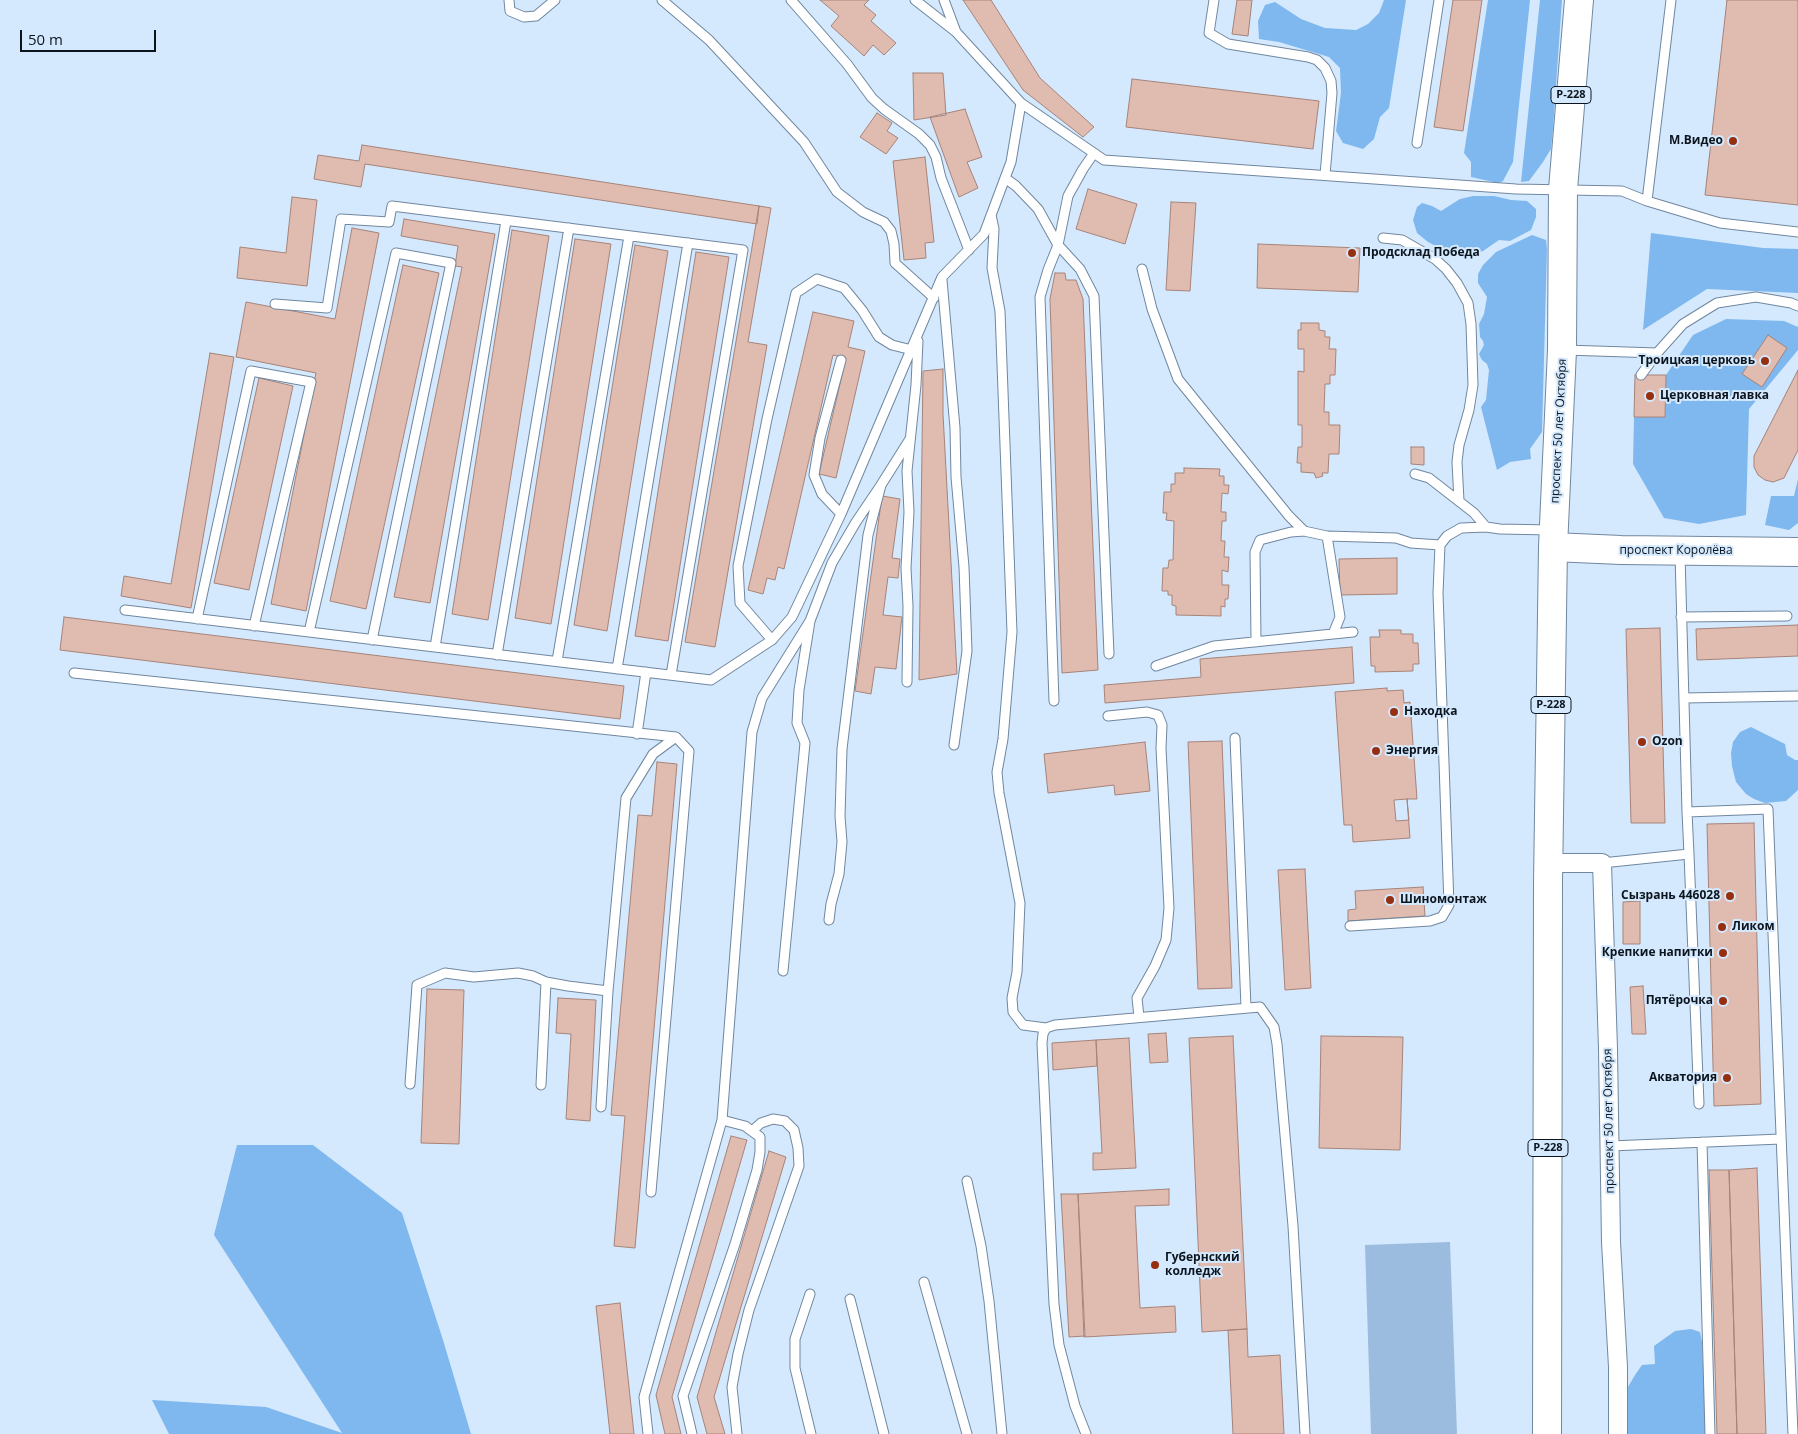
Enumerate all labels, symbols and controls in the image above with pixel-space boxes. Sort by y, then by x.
scale bar [22,20,159,52]
text: 50 m [28,29,63,49]
road number: Р-228 [1551,86,1591,104]
place label: М.Видео [1669,134,1723,148]
marker: М.Видео [1727,135,1739,147]
place label: Продсклад Победа [1362,246,1480,260]
marker: Продсклад Победа [1346,247,1358,259]
place label: Троицкая церковь [1639,354,1755,368]
marker: Троицкая церковь [1759,355,1771,367]
street label: проспект 50 лет Октября [1548,358,1570,504]
place label: Церковная лавка [1660,389,1769,403]
marker: Церковная лавка [1644,390,1656,402]
street label: проспект Королёва [1619,544,1733,558]
road number: Р-228 [1531,696,1571,714]
place label: Находка [1404,705,1457,719]
marker: Находка [1388,706,1400,718]
place label: Ozon [1652,735,1683,749]
marker: Ozon [1636,736,1648,748]
place label: Энергия [1386,744,1438,758]
marker: Энергия [1370,745,1382,757]
place label: Сызрань 446028 [1621,889,1720,903]
marker: Сызрань 446028 [1724,890,1736,902]
place label: Шиномонтаж [1400,893,1487,907]
marker: Шиномонтаж [1384,894,1396,906]
place label: Ликом [1732,920,1775,934]
marker: Ликом [1716,921,1728,933]
place label: Крепкие напитки [1602,946,1713,960]
marker: Крепкие напитки [1717,947,1729,959]
place label: Пятёрочка [1646,994,1713,1008]
marker: Пятёрочка [1717,995,1729,1007]
street label: проспект 50 лет Октября [1601,1048,1617,1194]
place label: Акватория [1649,1071,1717,1085]
marker: Акватория [1721,1072,1733,1084]
road number: Р-228 [1528,1140,1568,1156]
place label: Губернский колледж [1165,1251,1240,1279]
marker: Губернский колледж [1149,1259,1161,1271]

